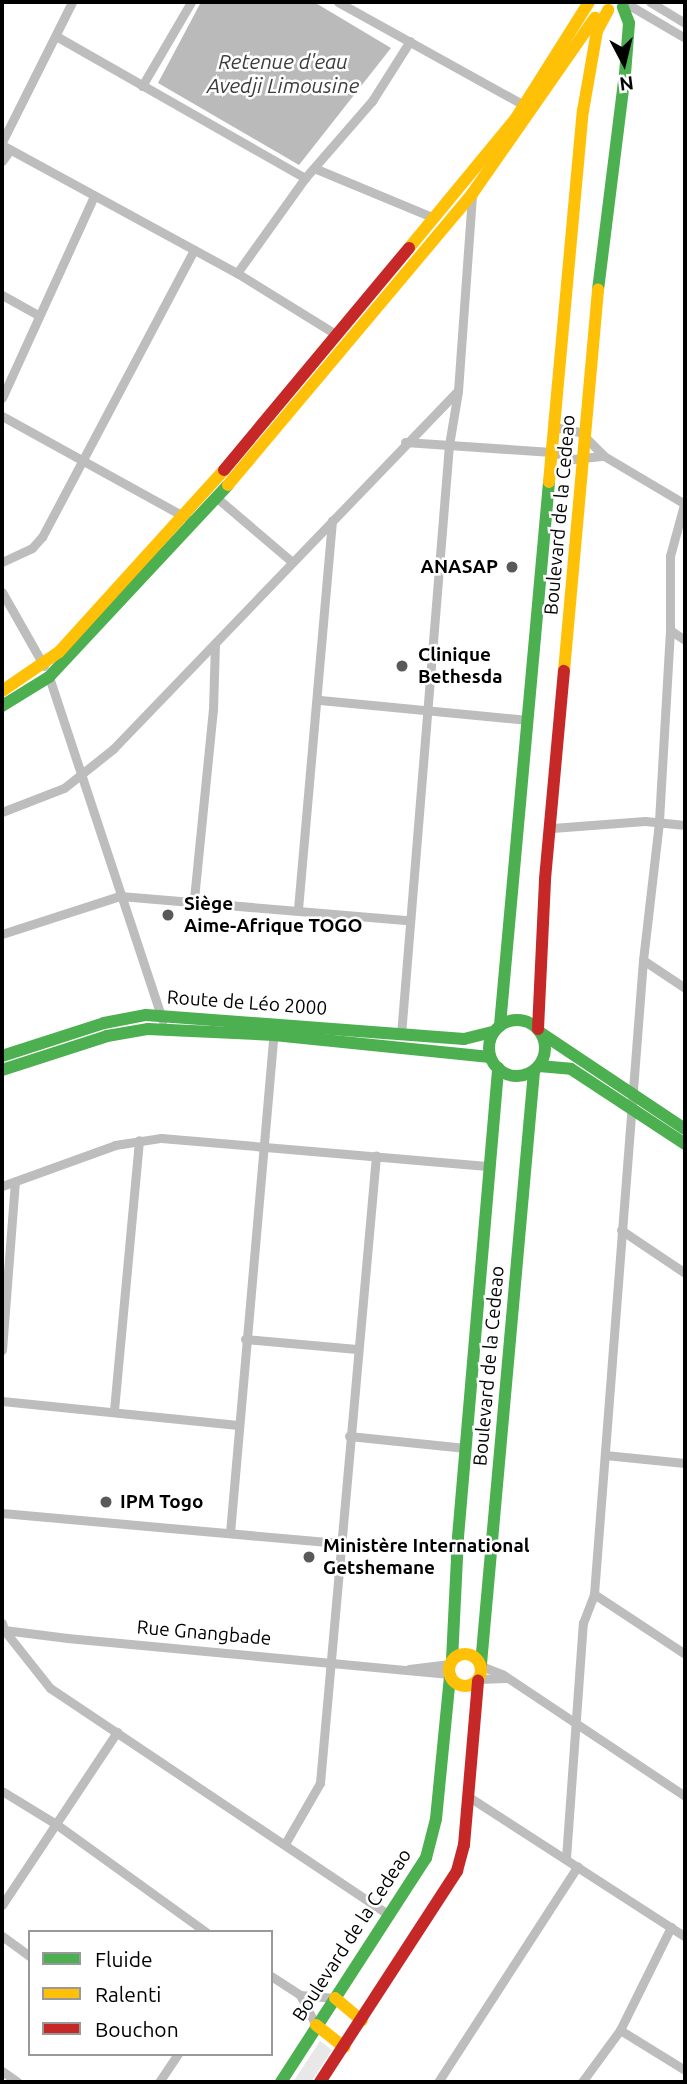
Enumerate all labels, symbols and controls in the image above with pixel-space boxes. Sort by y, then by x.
north arrow [589,28,659,98]
water label: Retenue d'eau Avedji Limousine [207,48,359,98]
text: N [618,72,635,96]
street label: Boulevard de la Cedeao [540,414,580,616]
place label: ANASAP [421,556,498,578]
marker: ANASAP [504,559,520,575]
place label: Clinique Bethesda [418,644,502,688]
marker: Clinique Bethesda [392,656,412,676]
place label: Siège Aime-Afrique TOGO [184,893,362,937]
marker: Siège Aime-Afrique TOGO [158,905,178,925]
street label: Route de Léo 2000 [166,986,328,1020]
street label: Boulevard de la Cedeao [469,1265,509,1467]
place label: IPM Togo [120,1491,203,1513]
marker: IPM Togo [98,1494,114,1510]
place label: Ministère International Getshemane [323,1535,530,1579]
marker: Ministère International Getshemane [301,1549,317,1565]
street label: Rue Gnangbade [136,1616,272,1650]
street label: Boulevard de la Cedeao [288,1845,416,2025]
legend [28,1930,273,2056]
text: Fluide [95,1947,153,1971]
text: Ralenti [95,1982,161,2006]
text: Bouchon [95,2017,179,2041]

